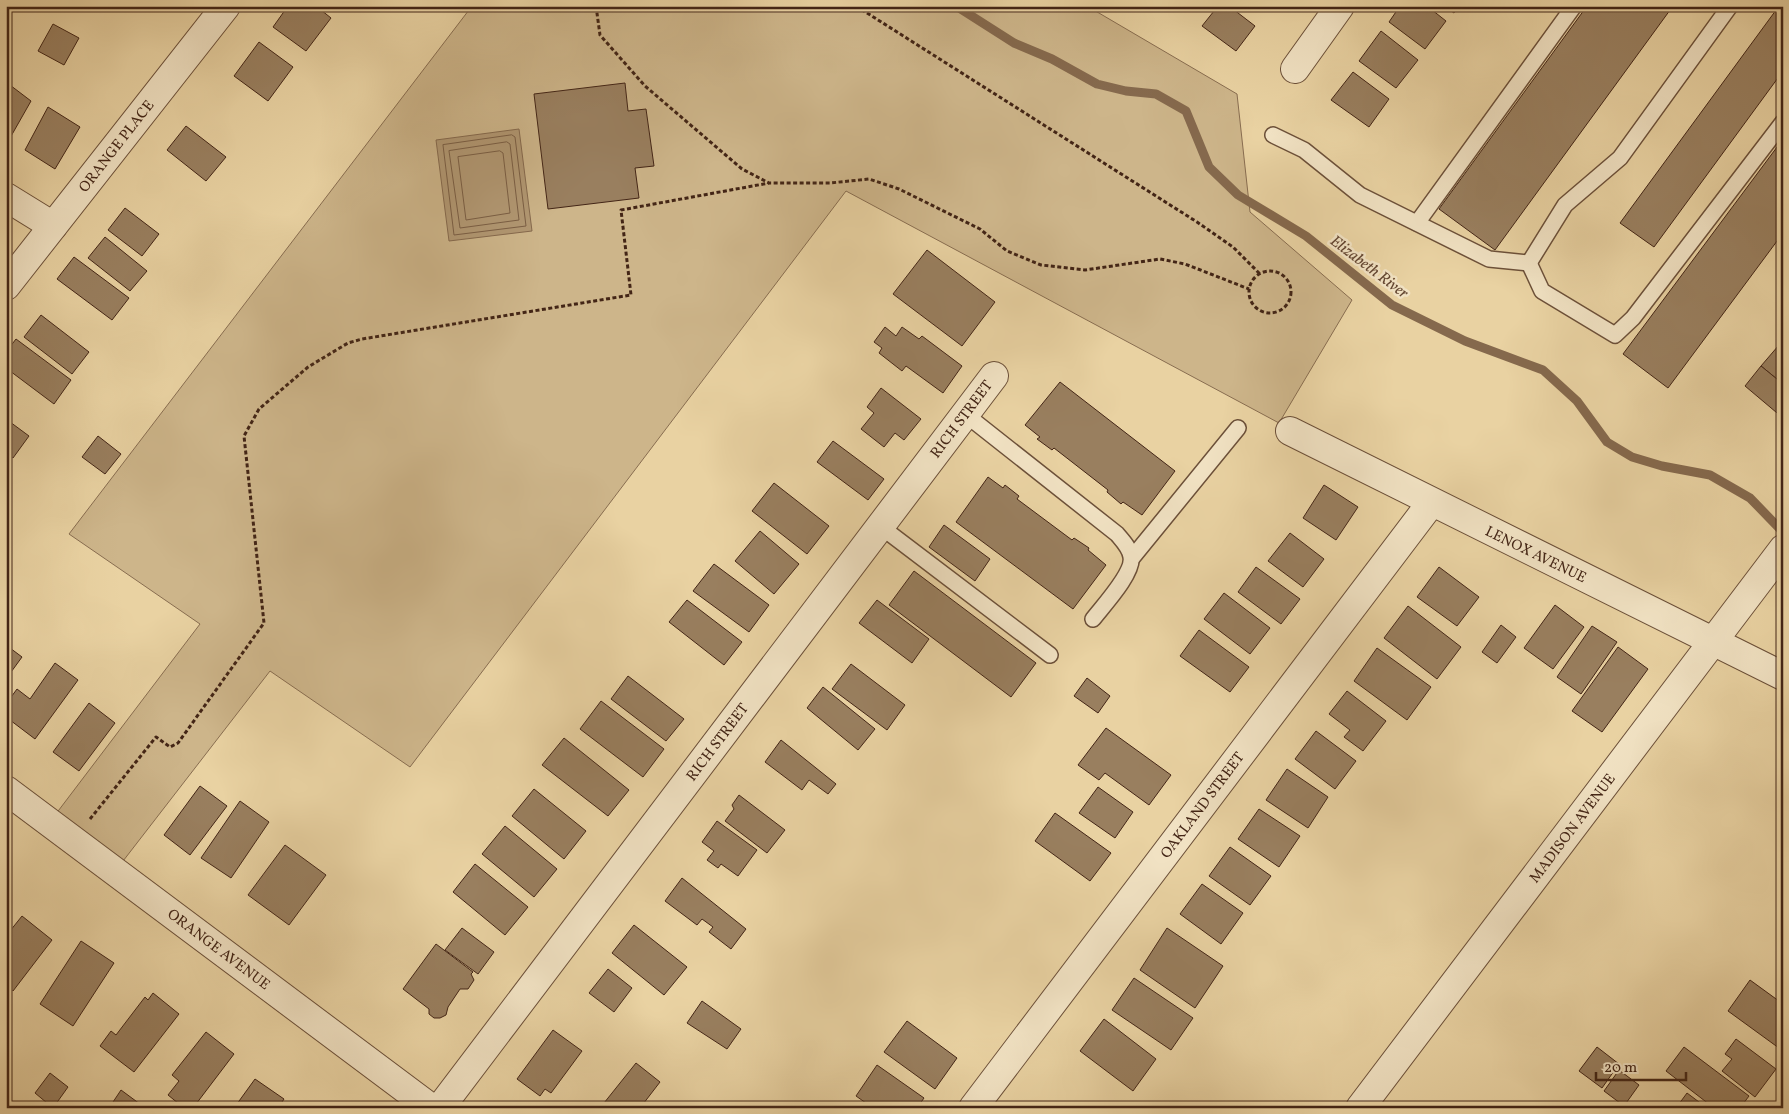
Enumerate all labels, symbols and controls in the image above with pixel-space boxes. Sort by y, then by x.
street label: ORANGE PLACE [74,96,160,198]
water label: Elizabeth River [1325,231,1413,305]
street label: RICH STREET [926,376,999,463]
street label: LENOX AVENUE [1481,522,1590,589]
street label: RICH STREET [682,699,755,786]
street label: OAKLAND STREET [1156,748,1250,863]
street label: MADISON AVENUE [1525,770,1621,888]
street label: ORANGE AVENUE [162,905,274,996]
scale bar [1596,1049,1686,1081]
text: 20 m [1604,1058,1637,1079]

